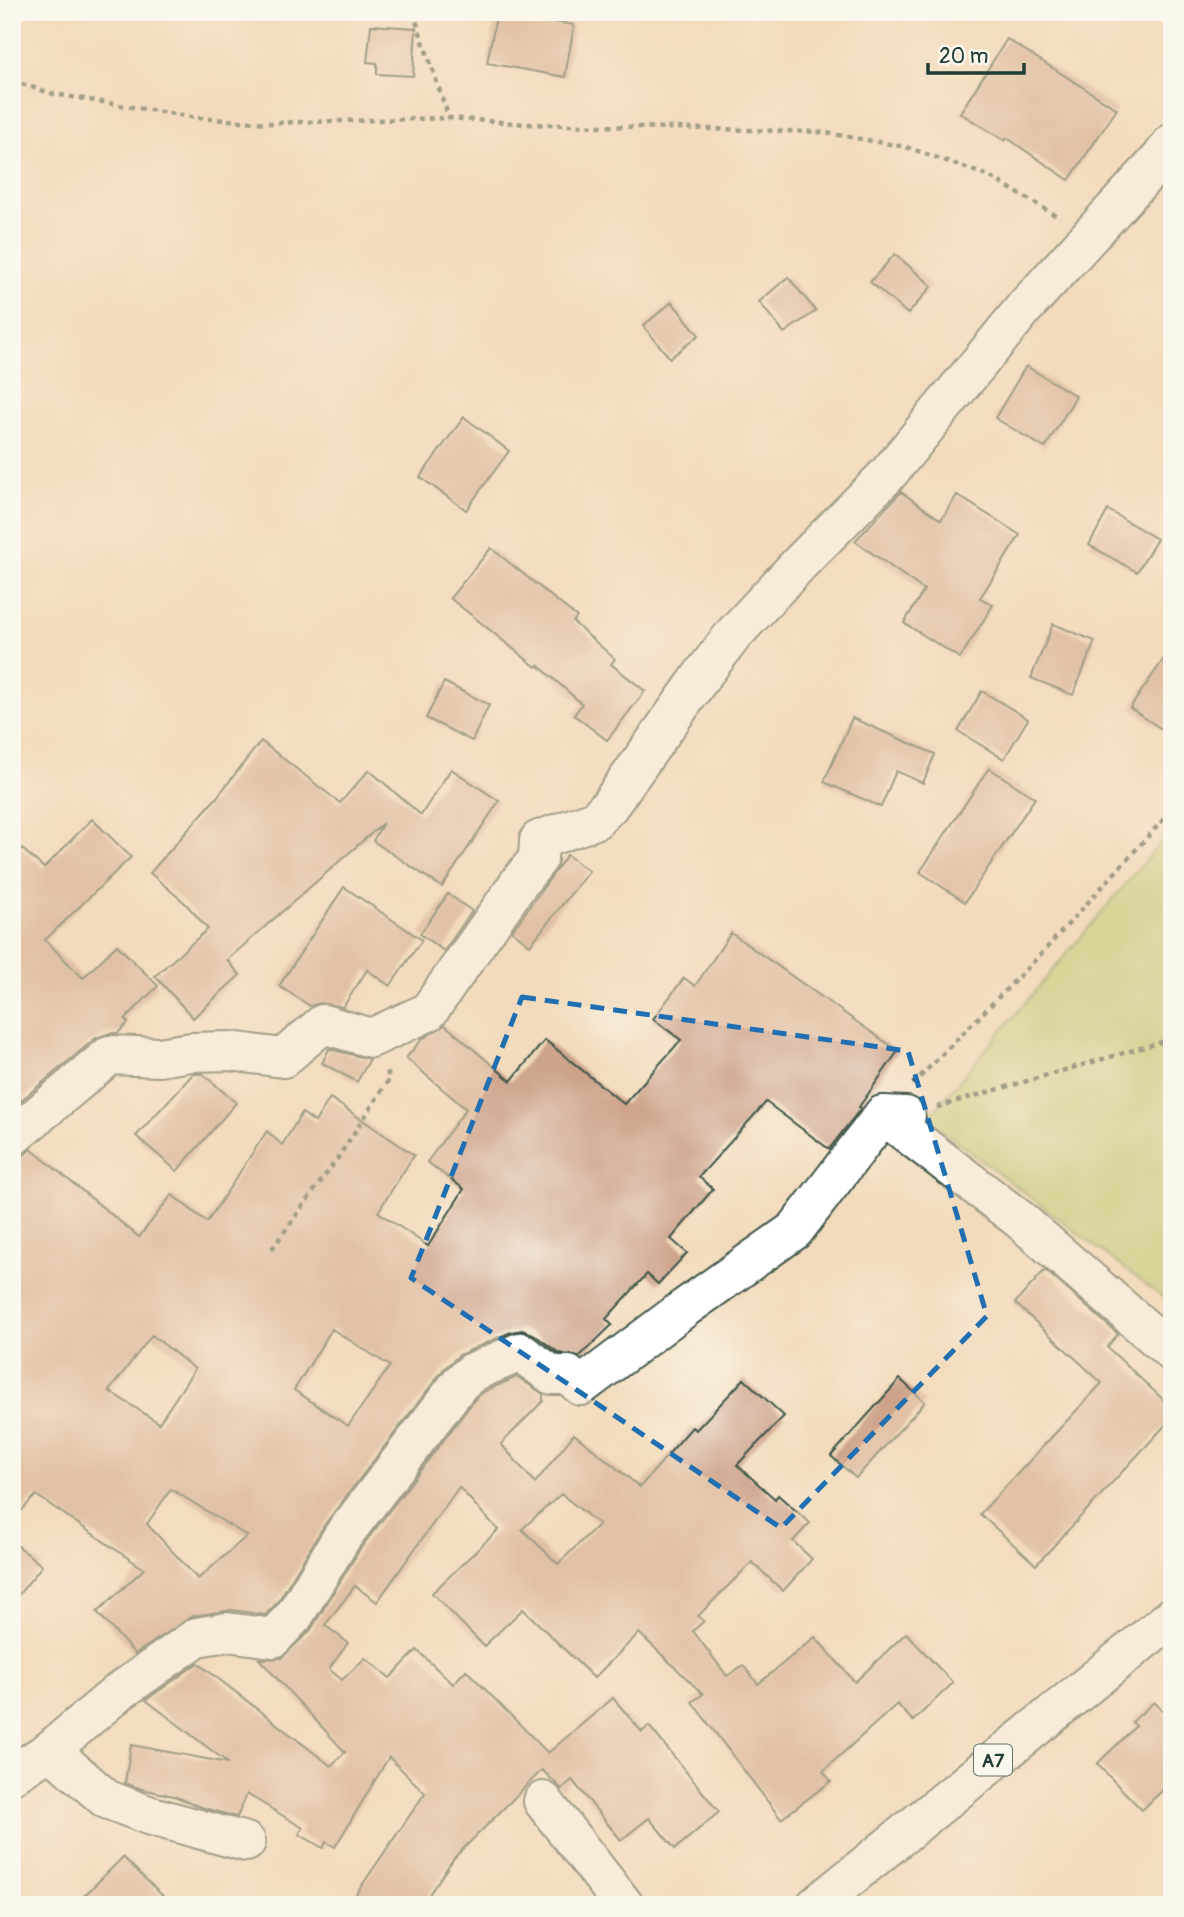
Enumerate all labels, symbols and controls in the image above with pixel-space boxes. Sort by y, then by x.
scale bar [928,32,1025,76]
text: 20 m [939,43,988,70]
road number: A7 [974,1744,1012,1776]

